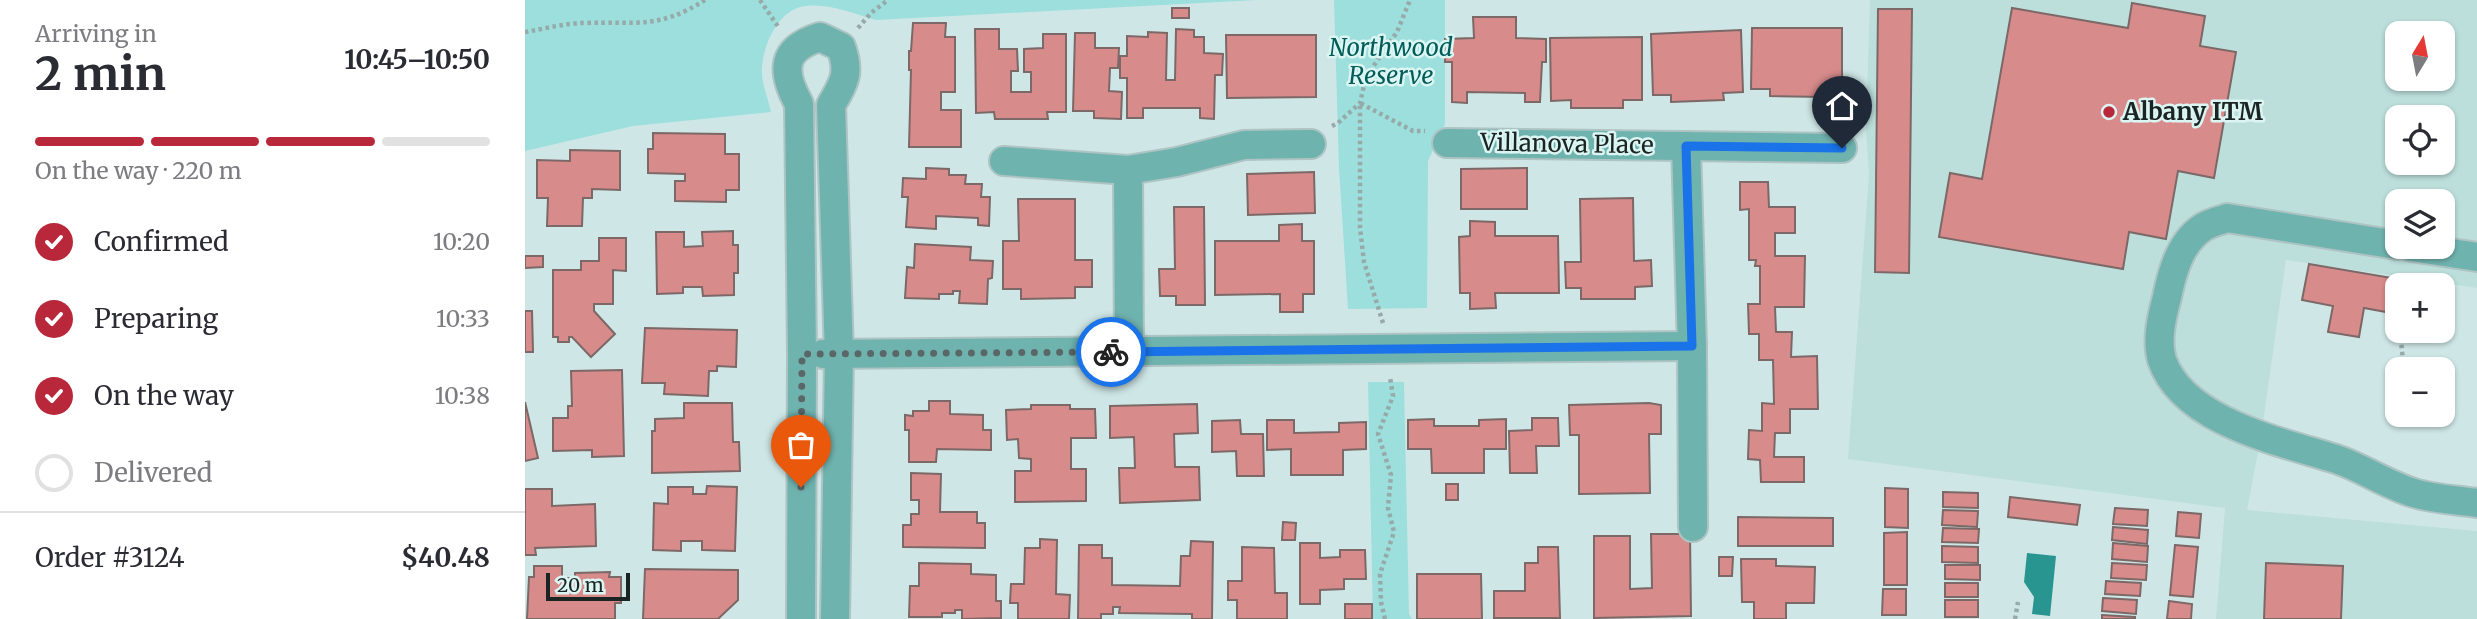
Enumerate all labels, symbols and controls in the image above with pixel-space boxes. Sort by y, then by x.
text: Arriving in [35,19,157,48]
north arrow [2385,21,2455,91]
map controls [2385,21,2455,427]
park label: Northwood Reserve [1329,32,1453,91]
text: 10:45–10:50 [344,43,490,76]
text: 2 min [35,45,166,103]
pin [1812,76,1872,148]
icon: home [1823,87,1861,125]
place label: Albany ITM [2122,96,2263,127]
marker: Albany ITM [2101,104,2117,120]
button: locate [2385,105,2455,175]
street label: Villanova Place [1479,126,1654,161]
text: On the way · 220 m [35,156,242,185]
button: layers [2385,189,2455,259]
icon: check [35,223,73,261]
text: Confirmed [94,225,229,258]
text: 10:20 [433,227,490,256]
button: + [2385,273,2455,343]
icon: check [35,300,73,338]
text: Preparing [94,302,218,335]
text: 10:33 [436,304,490,333]
courier [1076,317,1146,387]
icon: bike [1092,333,1130,371]
button: − [2385,357,2455,427]
icon: check [35,377,73,415]
text: On the way [94,379,234,412]
text: 10:38 [435,381,490,410]
pin [771,415,831,487]
icon: bag [782,426,820,464]
text: Delivered [94,456,213,489]
text: Order #3124 [35,541,185,574]
text: $40.48 [401,541,490,574]
scale bar [546,570,630,602]
text: 20 m [557,573,604,597]

